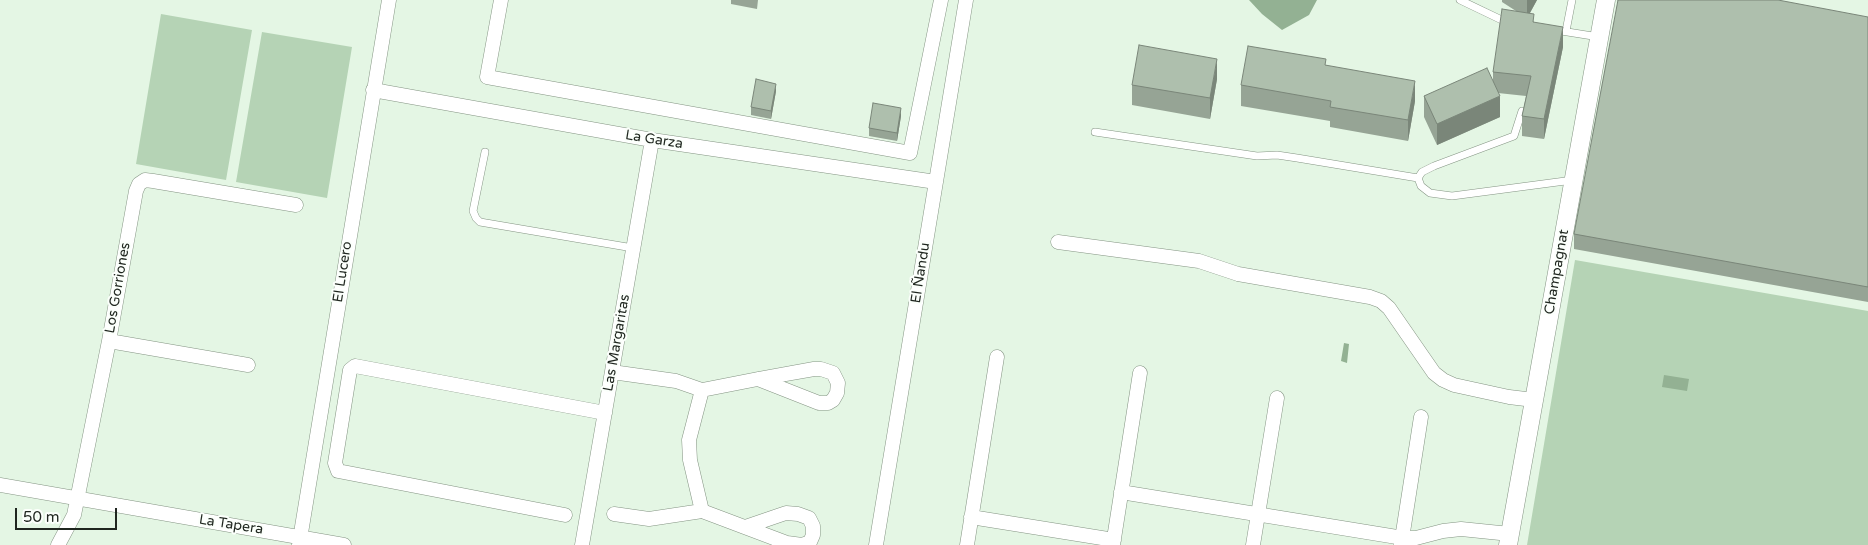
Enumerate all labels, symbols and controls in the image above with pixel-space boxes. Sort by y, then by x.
street label: La Garza [624,127,684,153]
street label: Champagnat [1541,228,1573,316]
street label: El Lucero [330,240,356,304]
street label: Los Gorriones [102,241,134,335]
street label: El Ñandu [908,242,934,304]
street label: Las Margaritas [600,293,634,393]
scale bar [18,498,120,530]
text: 50 m [23,508,60,526]
street label: La Tapera [198,512,264,538]

